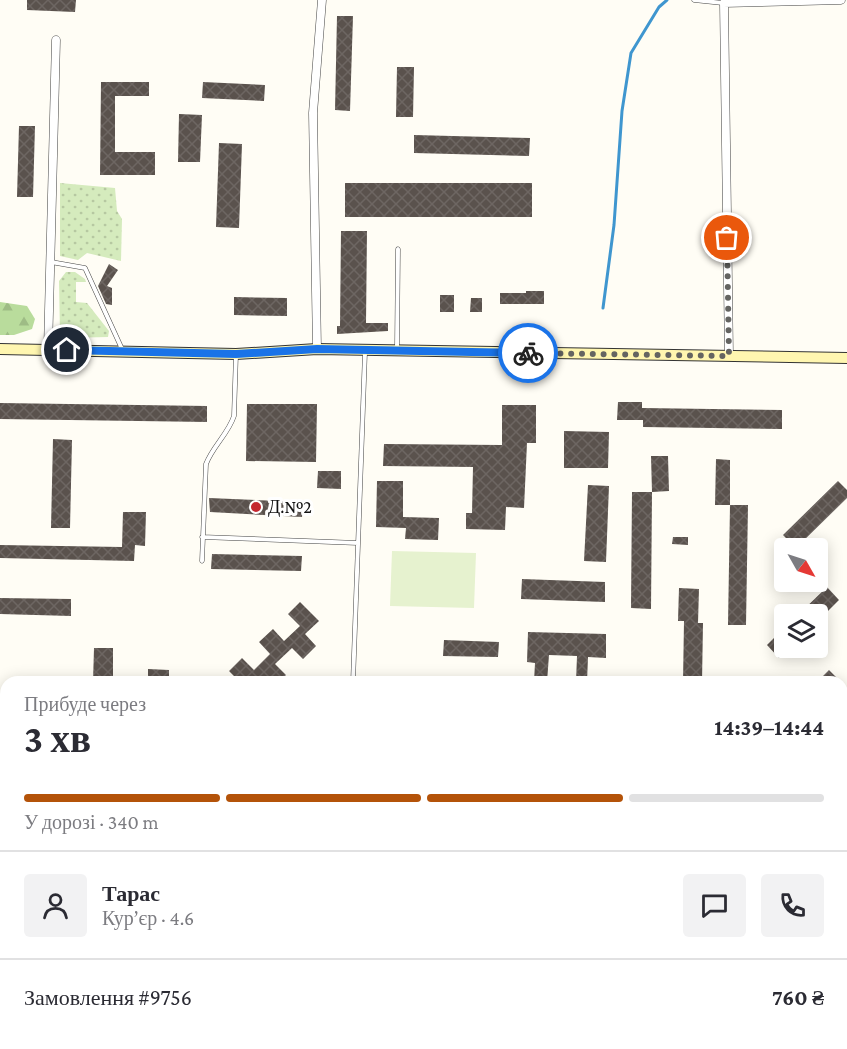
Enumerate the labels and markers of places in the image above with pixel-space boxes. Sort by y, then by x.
pin [701,212,752,263]
pin [41,324,92,375]
place label: Д.№2 [268,497,312,517]
marker: Д.№2 [249,500,263,514]

